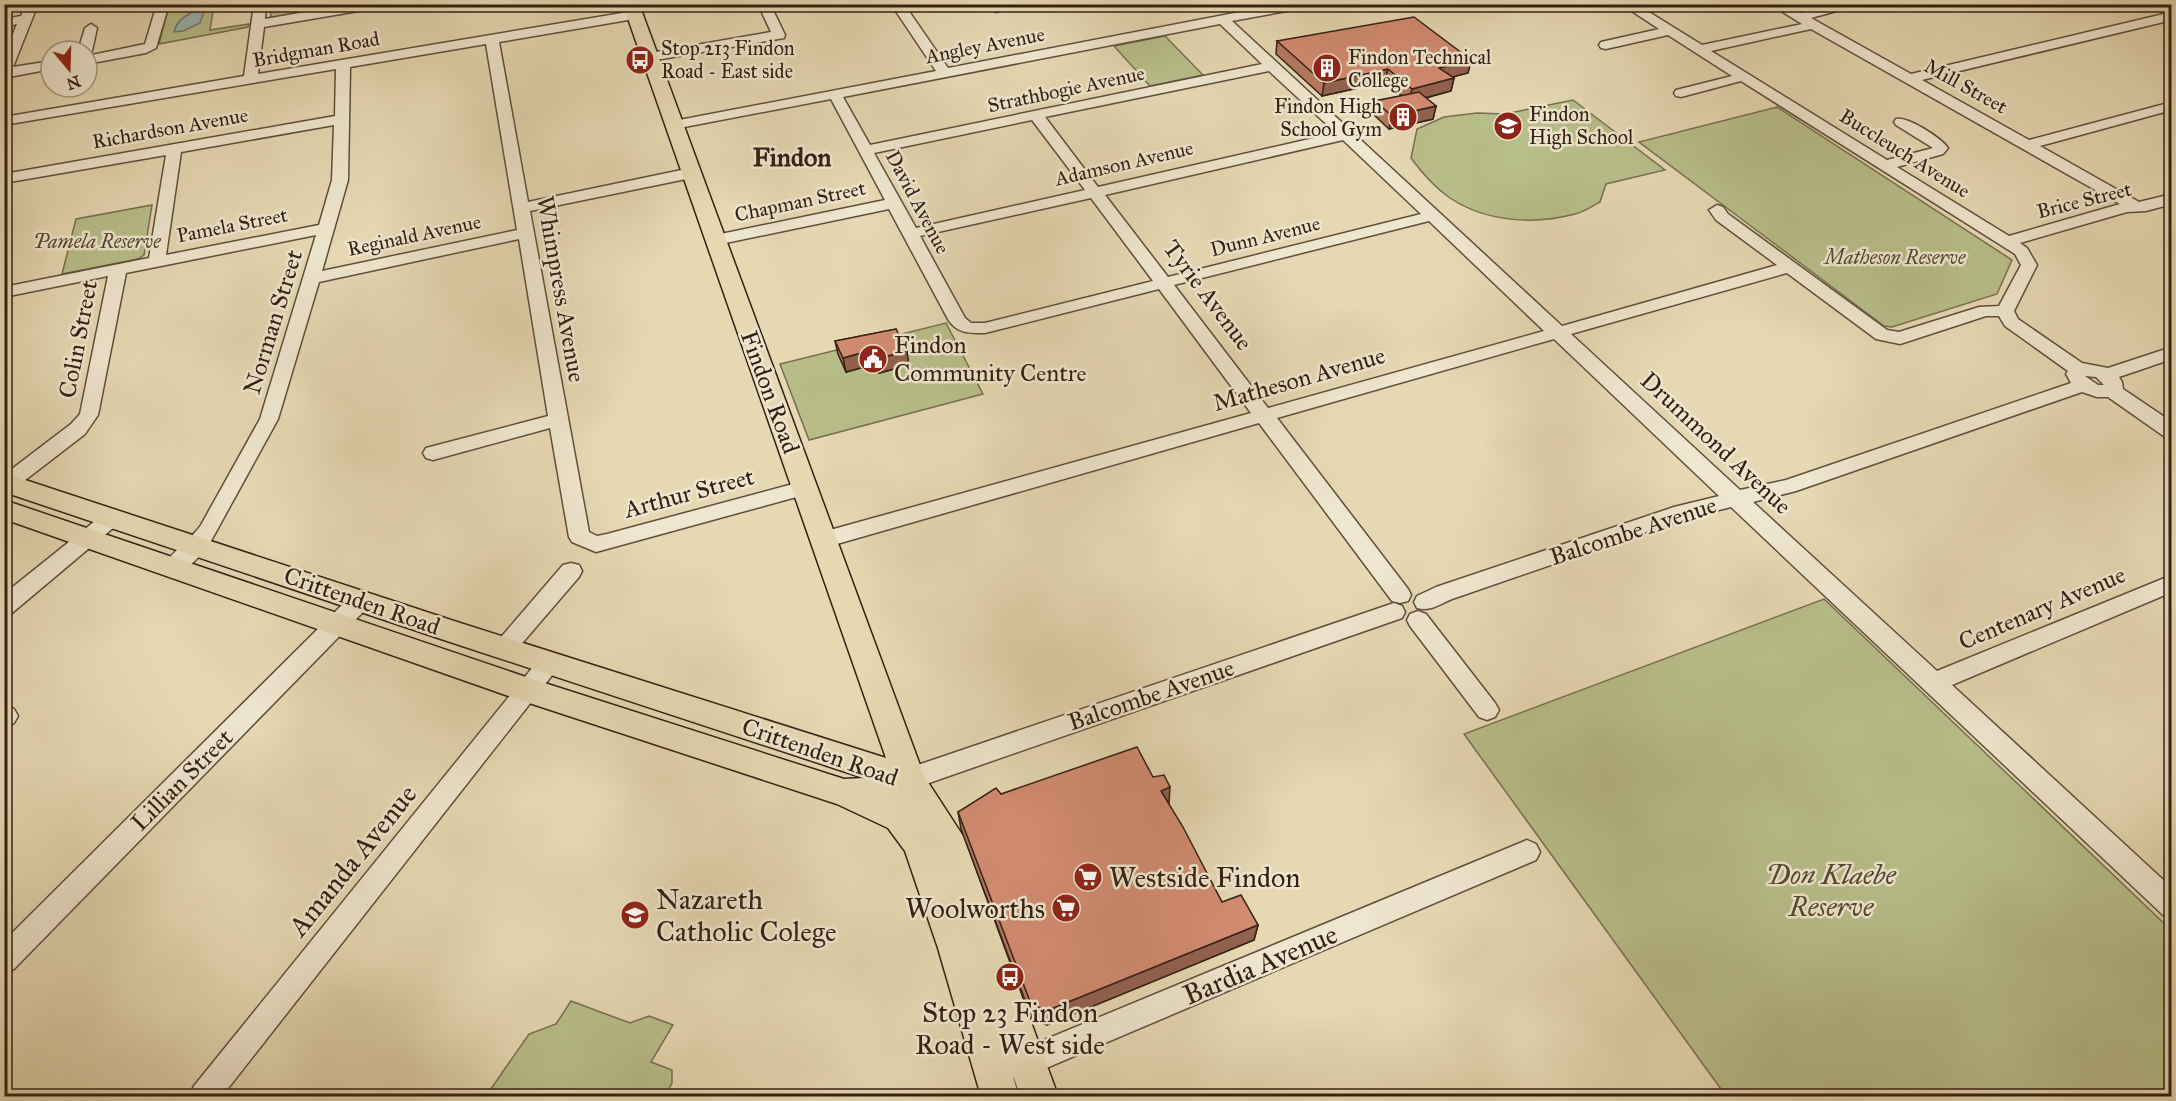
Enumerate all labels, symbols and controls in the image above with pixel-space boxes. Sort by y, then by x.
street label: Angley Avenue [922,22,1047,69]
street label: Bridgman Road [251,26,382,73]
place label: Stop 213 Findon Road - East side [661,36,795,83]
north arrow [39,39,99,99]
bus stop icon: Stop 213 Findon Road - East side [624,44,656,76]
place label: Findon Technical College [1348,45,1492,93]
building icon: Findon Technical College [1311,52,1343,84]
street label: Mill Street [1920,53,2012,119]
street label: Strathbogie Avenue [985,61,1147,118]
text: N [64,72,83,94]
place label: Findon High School Gym [1274,94,1382,141]
building icon: Findon High School Gym [1387,101,1419,133]
street label: Richardson Avenue [90,102,250,154]
place label: Findon High School [1529,102,1634,150]
street label: Buccleuch Avenue [1835,103,1975,203]
school or university icon: Findon High School [1492,110,1524,142]
street label: Adamson Avenue [1051,135,1196,191]
district label: Findon [753,141,831,173]
street label: David Avenue [881,146,955,258]
street label: Chapman Street [732,175,868,227]
street label: Brice Street [2034,177,2134,223]
street label: Whimpress Avenue [530,194,592,384]
street label: Pamela Street [175,202,289,248]
street label: Reginald Avenue [345,209,483,262]
street label: Dunn Avenue [1208,211,1322,261]
park label: Pamela Reserve [33,229,161,253]
street label: Tyrie Avenue [1157,234,1259,356]
park label: Matheson Reserve [1823,245,1966,269]
street label: Norman Street [237,246,309,398]
street label: Colin Street [52,277,104,400]
street label: Findon Road [734,326,806,458]
place label: Findon Community Centre [894,330,1086,388]
street label: Matheson Avenue [1209,340,1389,418]
public building icon: Findon Community Centre [857,343,889,375]
street label: Drummond Avenue [1634,365,1798,521]
street label: Arthur Street [620,461,758,525]
street label: Balcombe Avenue [1546,490,1720,572]
street label: Centenary Avenue [1954,559,2130,657]
street label: Crittenden Road [280,560,444,642]
street label: Balcombe Avenue [1064,653,1238,737]
street label: Crittenden Road [738,711,902,793]
street label: Lillian Street [125,722,240,837]
street label: Amanda Avenue [280,777,424,944]
park label: Don Klaebe Reserve [1766,857,1897,924]
place label: Westside Findon [1109,860,1300,895]
supermarket icon: Westside Findon [1072,861,1104,893]
place label: Nazareth Catholic Colege [656,882,837,949]
place label: Woolworths [905,891,1045,926]
supermarket icon: Woolworths [1050,892,1082,924]
school or university icon: Nazareth Catholic Colege [619,899,651,931]
street label: Bardia Avenue [1178,916,1343,1013]
bus stop icon: Stop 23 Findon Road - West side [994,961,1026,993]
place label: Stop 23 Findon Road - West side [915,995,1105,1062]

